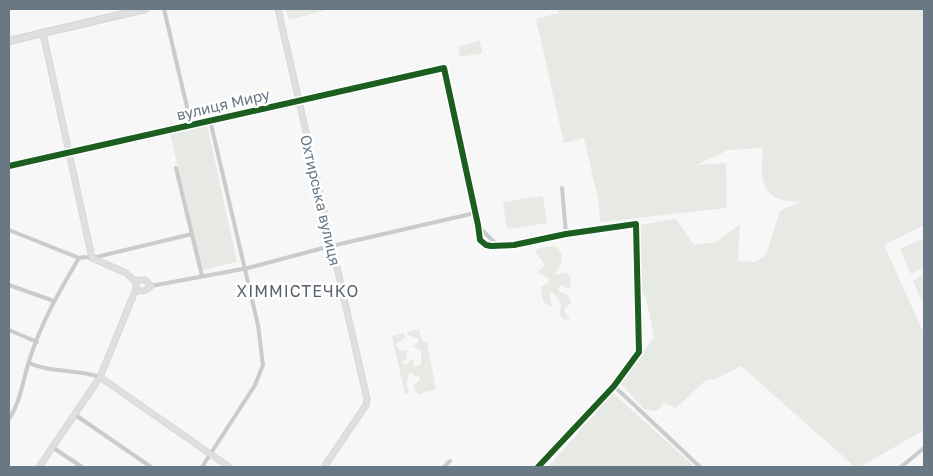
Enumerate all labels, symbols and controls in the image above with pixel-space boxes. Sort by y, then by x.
street label: вулиця Миру [175,84,272,123]
street label: Охтирська вулиця [297,133,345,267]
district label: ХІММІСТЕЧКО [237,281,359,301]

